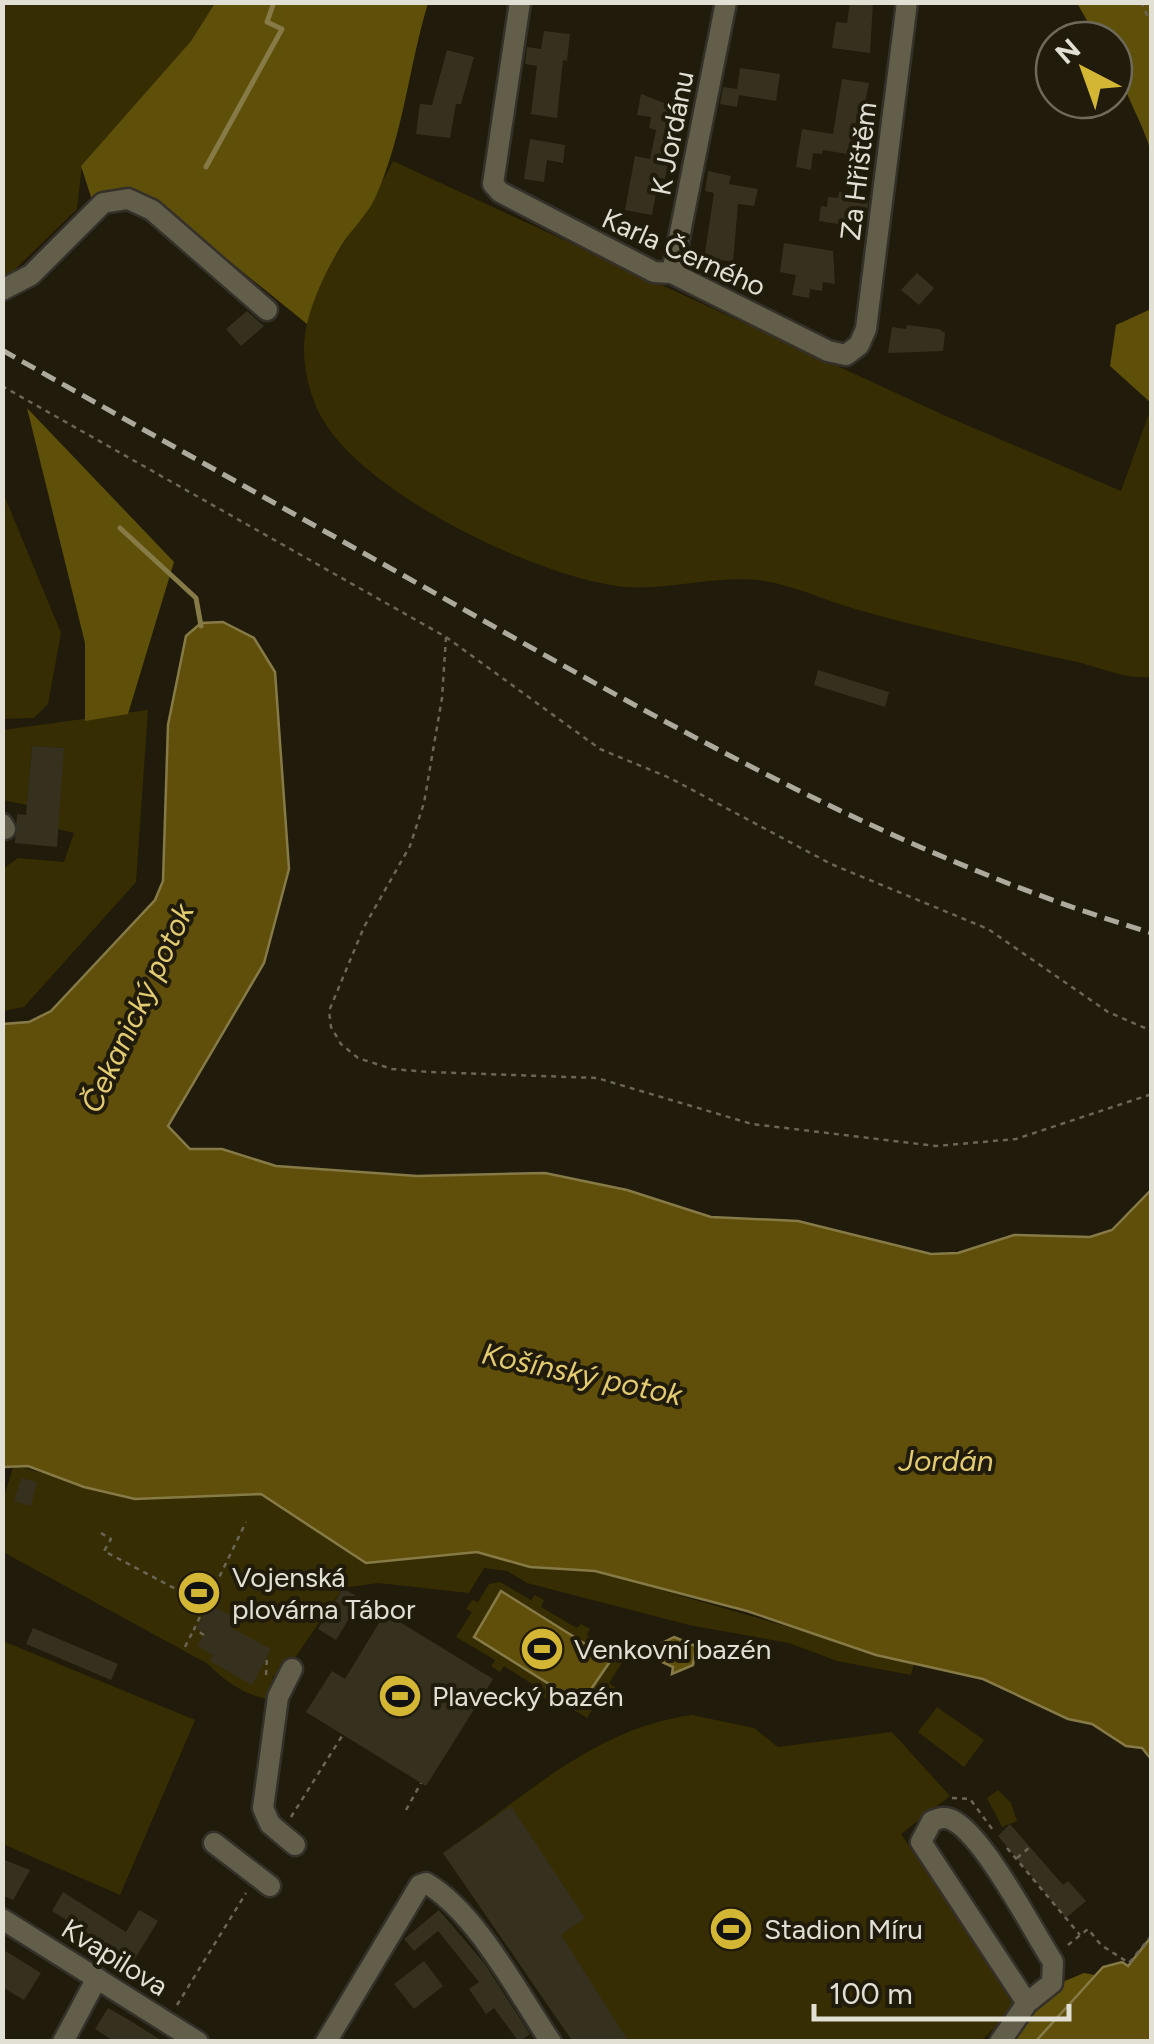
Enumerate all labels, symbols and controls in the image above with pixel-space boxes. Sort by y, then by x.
north arrow [1034,20,1134,120]
text: N [1048,31,1087,71]
street label: K Jordánu [643,68,701,198]
street label: Za Hřištěm [833,100,883,242]
street label: Karla Černého [597,201,771,303]
water label: Čekanický potok [72,896,202,1118]
water label: Košínský potok [478,1335,687,1414]
water label: Jordán [897,1442,994,1479]
place label: Vojenská plovárna Tábor [232,1560,416,1626]
sports icon: Vojenská plovárna Tábor [176,1570,222,1616]
sports icon: Venkovní bazén [519,1626,565,1672]
place label: Venkovní bazén [574,1632,771,1666]
sports icon: Plavecký bazén [377,1673,423,1719]
place label: Plavecký bazén [432,1679,624,1713]
sports icon: Stadion Míru [708,1906,754,1952]
street label: Kvapilova [56,1911,174,2003]
place label: Stadion Míru [764,1912,923,1946]
scale bar [814,1959,1069,2021]
text: 100 m [829,1975,913,2012]

